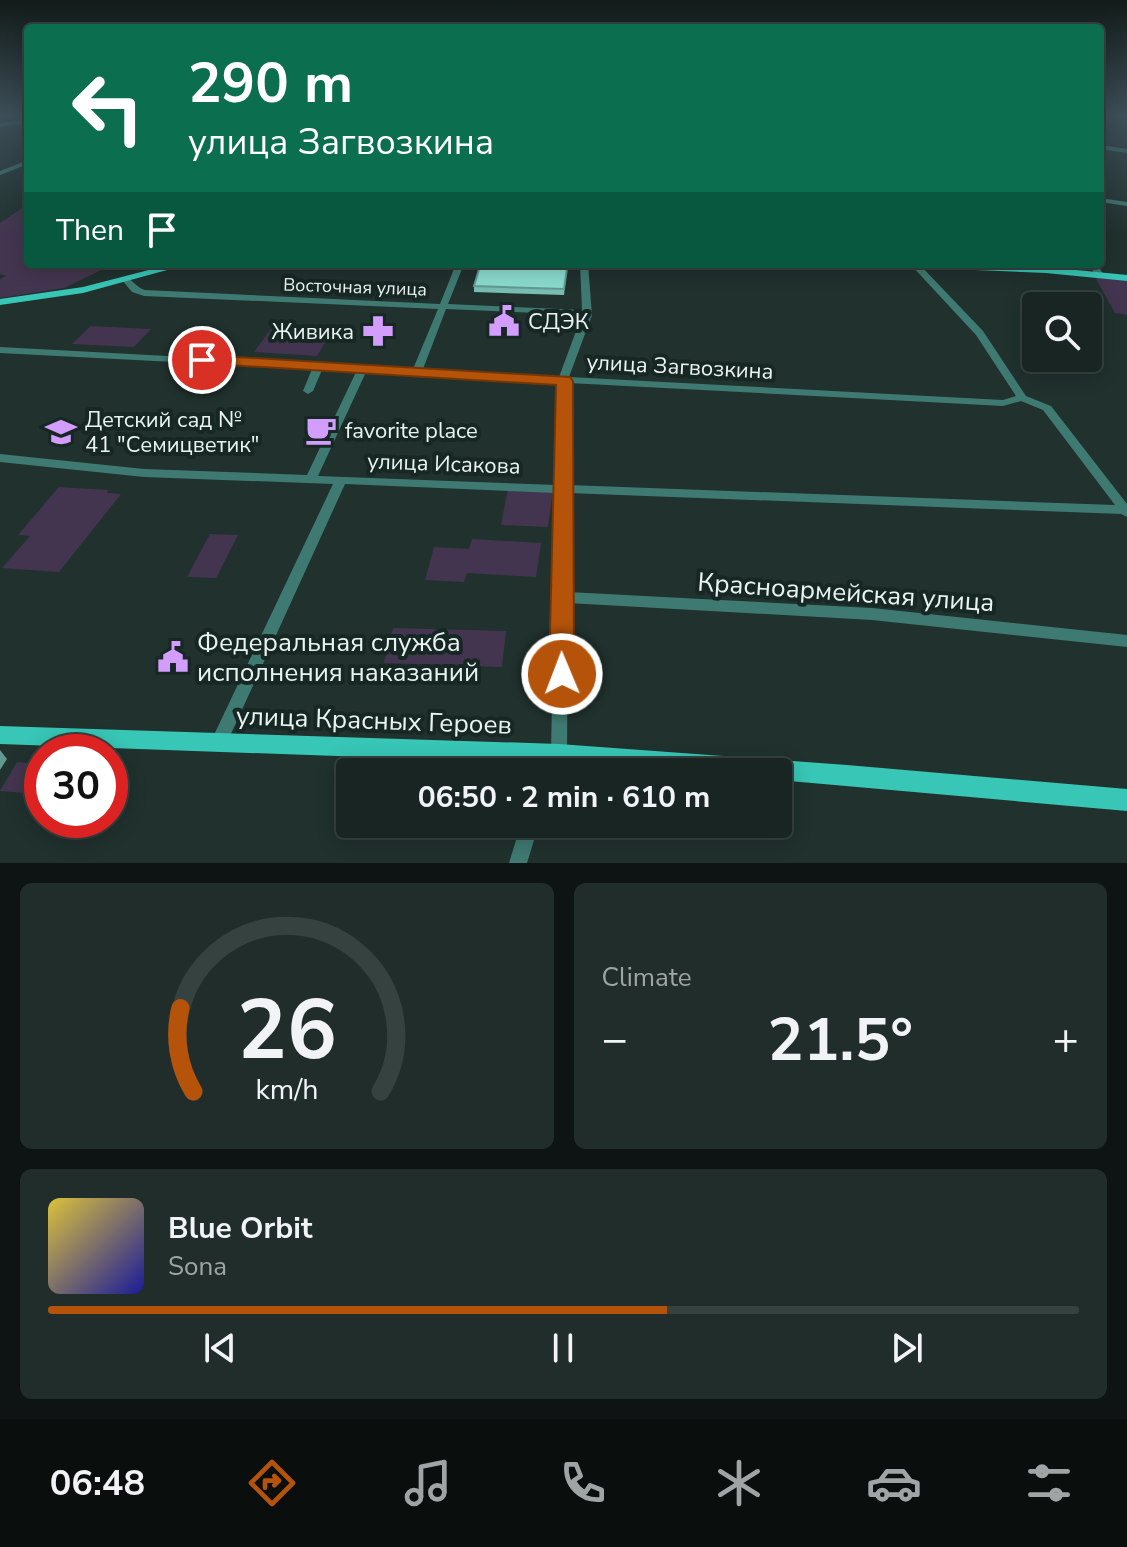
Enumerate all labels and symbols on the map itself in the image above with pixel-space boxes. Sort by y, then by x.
street label: Восточная улица [283,272,427,302]
public building icon: СДЭК [487,304,521,338]
place label: СДЭК [528,307,589,337]
pharmacy icon: Живика [361,314,395,348]
place label: Живика [272,317,354,347]
pin [168,326,236,394]
street label: улица Загвозкина [586,347,774,387]
place label: Детский сад № 41 "Семицветик" [85,405,259,460]
cafe icon: favorite place [304,413,338,447]
school or university icon: Детский сад № 41 "Семицветик" [44,415,78,449]
place label: favorite place [345,416,478,446]
street label: улица Исакова [367,446,521,482]
street label: Красноармейская улица [696,565,996,620]
place label: Федеральная служба исполнения наказаний [197,625,479,690]
position arrow [520,632,604,716]
public building icon: Федеральная служба исполнения наказаний [156,640,190,674]
street label: улица Красных Героев [235,698,512,743]
speed limit sign: 30 [24,734,128,838]

